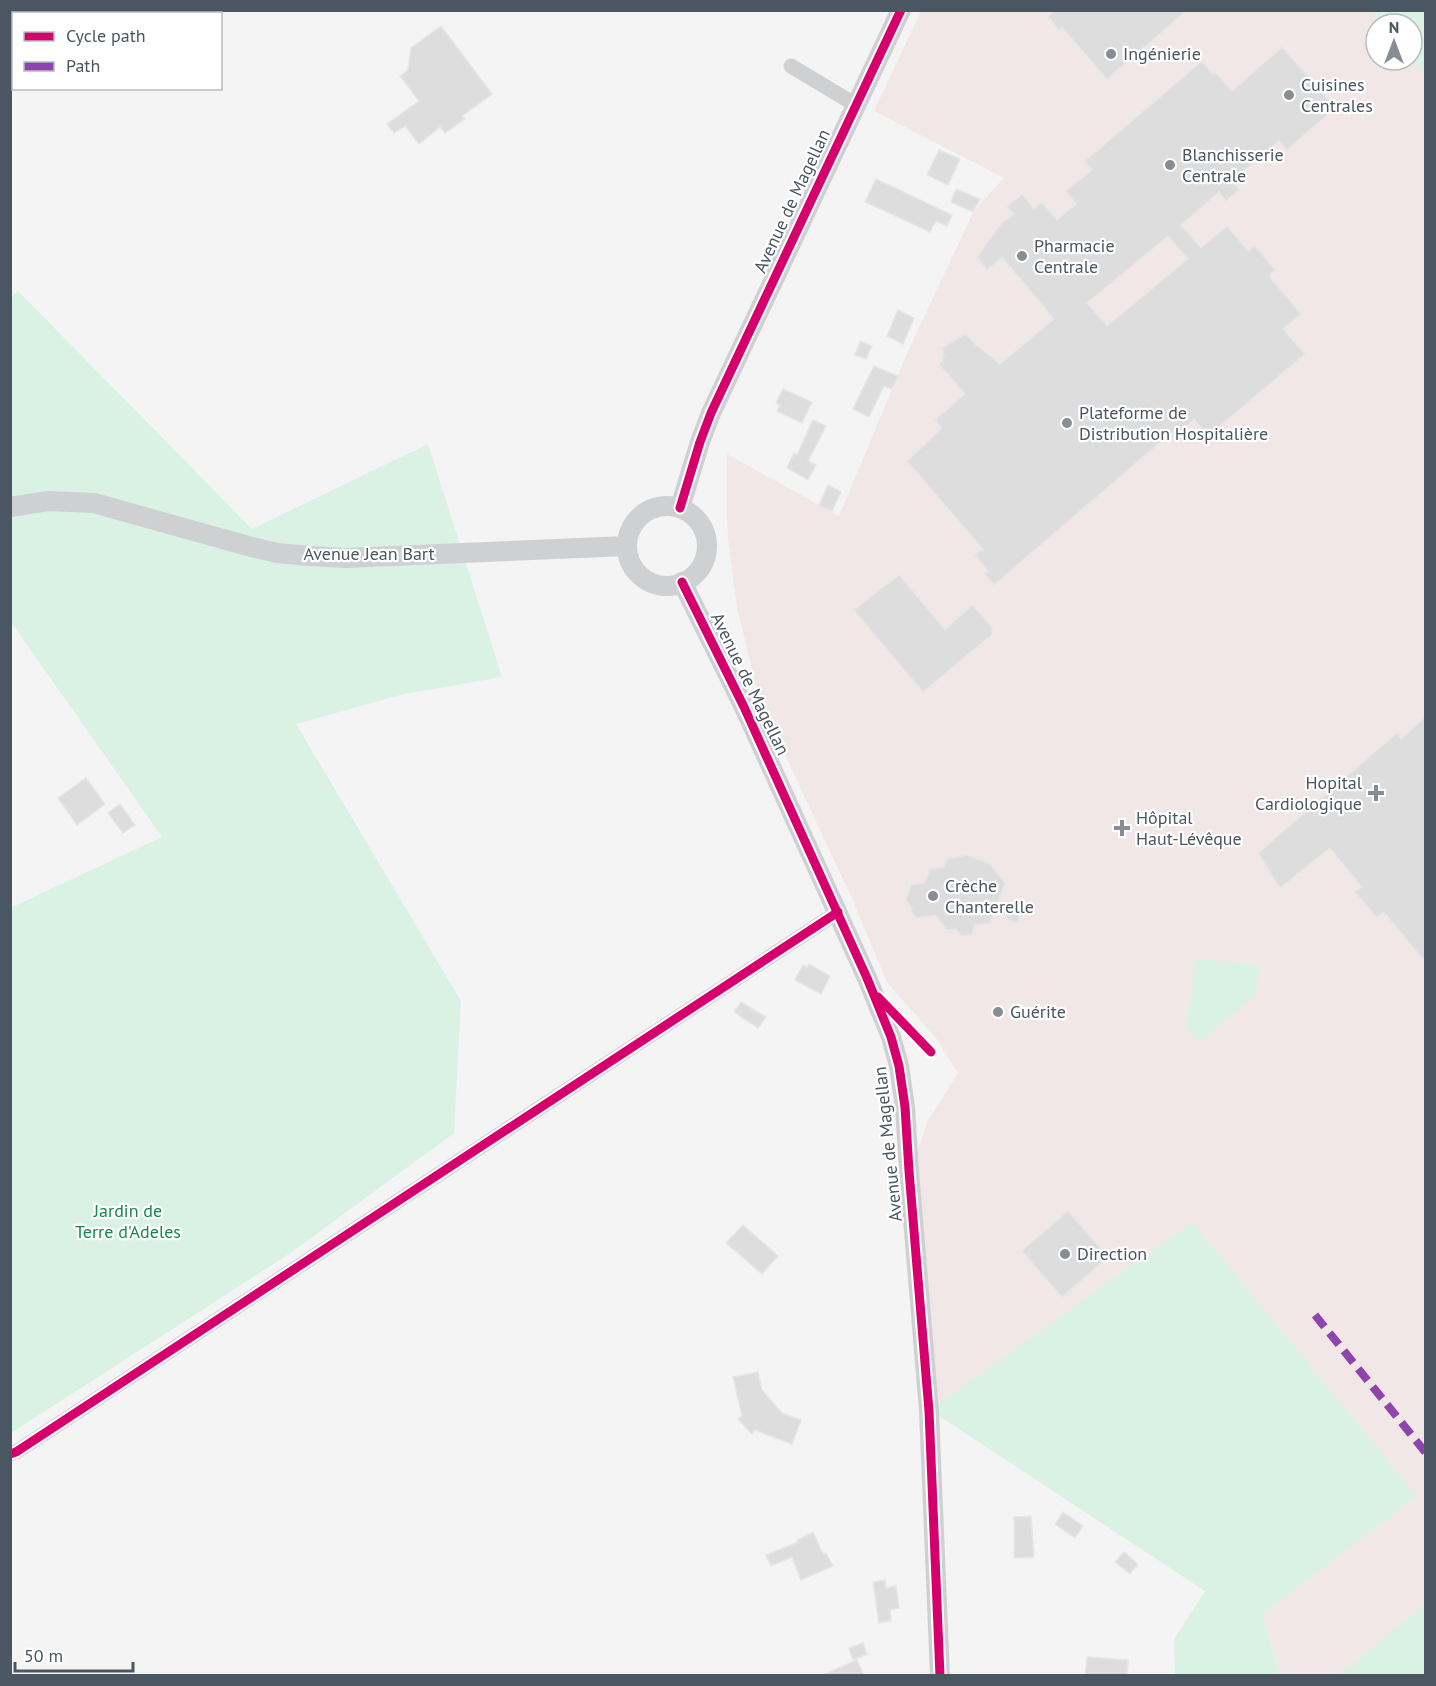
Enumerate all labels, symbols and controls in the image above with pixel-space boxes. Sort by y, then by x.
legend [12,12,222,90]
north arrow [1364,12,1424,72]
text: N [1389,17,1399,37]
text: Cycle path [66,24,146,47]
place label: Ingénierie [1123,42,1201,65]
marker: Ingénierie [1104,47,1118,61]
text: Path [66,54,100,77]
place label: Cuisines Centrales [1301,73,1373,117]
marker: Cuisines Centrales [1282,88,1296,102]
street label: Avenue de Magellan [748,125,835,276]
place label: Blanchisserie Centrale [1182,143,1284,187]
marker: Blanchisserie Centrale [1163,158,1177,172]
place label: Pharmacie Centrale [1034,234,1115,278]
marker: Pharmacie Centrale [1015,249,1029,263]
place label: Plateforme de Distribution Hospitalière [1079,401,1268,445]
marker: Plateforme de Distribution Hospitalière [1060,416,1074,430]
street label: Avenue Jean Bart [303,542,435,565]
street label: Avenue de Magellan [706,609,795,759]
place label: Hopital Cardiologique [1255,771,1363,815]
marker: Hopital Cardiologique [1367,784,1385,802]
place label: Hôpital Haut-Lévêque [1136,806,1242,850]
marker: Hôpital Haut-Lévêque [1113,819,1131,837]
place label: Crèche Chanterelle [945,874,1034,918]
marker: Crèche Chanterelle [926,889,940,903]
place label: Guérite [1010,1000,1066,1023]
marker: Guérite [991,1005,1005,1019]
street label: Avenue de Magellan [868,1065,907,1223]
park label: Jardin de Terre d'Adeles [75,1199,181,1243]
place label: Direction [1077,1242,1147,1265]
marker: Direction [1058,1247,1072,1261]
scale bar [15,1635,134,1673]
text: 50 m [24,1644,63,1667]

